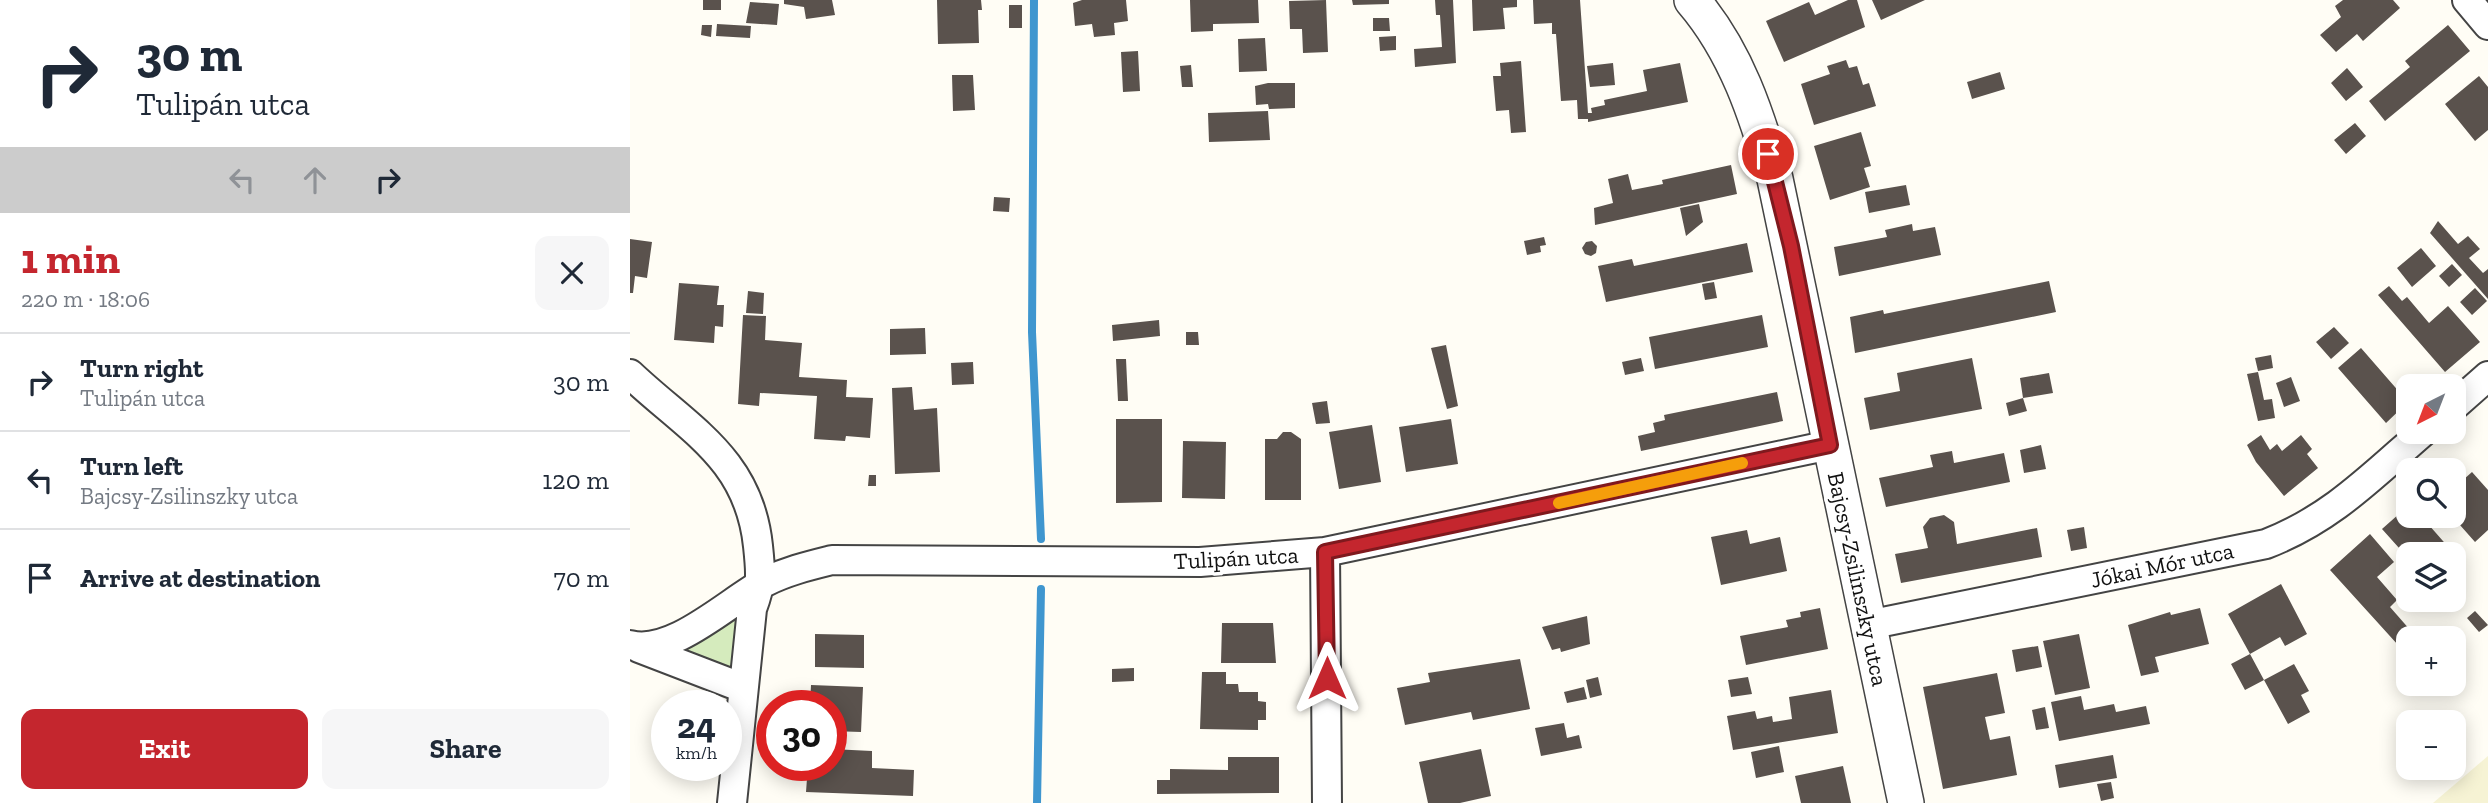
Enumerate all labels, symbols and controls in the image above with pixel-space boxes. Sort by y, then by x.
text: 30 m [136,25,242,84]
icon: right [21,28,112,119]
text: Tulipán utca [136,85,310,123]
pin [1738,124,1798,184]
icon: arrive [1749,135,1787,173]
icon: left [223,161,261,199]
icon: ahead [296,161,334,199]
icon: right [369,161,407,199]
text: 1 min [21,233,120,284]
button: close [535,236,609,310]
text: 220 m · 18:06 [21,285,150,313]
text: Turn right [80,352,203,384]
icon: right [21,363,59,401]
text: 30 m [553,366,609,398]
north arrow [2396,374,2466,444]
map controls [2396,374,2466,780]
text: Tulipán utca [80,384,205,412]
text: Turn left [80,450,183,482]
button: search [2396,458,2466,528]
icon: left [21,461,59,499]
text: 120 m [542,464,609,496]
street label: Bajcsy-Zsilinszky utca [1822,469,1894,689]
text: Bajcsy-Zsilinszky utca [80,482,298,510]
street label: Jókai Mór utca [2088,536,2236,594]
street label: Tulipán utca [1173,541,1299,575]
button: layers [2396,542,2466,612]
icon: arrive [21,559,59,597]
text: Arrive at destination [80,562,320,594]
text: 70 m [553,562,609,594]
button: + [2396,626,2466,696]
position arrow [1290,641,1364,715]
speed limit sign: 30 [756,690,847,781]
text: 24 [677,705,716,747]
button: Exit [21,709,308,789]
button: Share [322,709,609,789]
button: − [2396,710,2466,780]
text: km/h [676,742,717,764]

